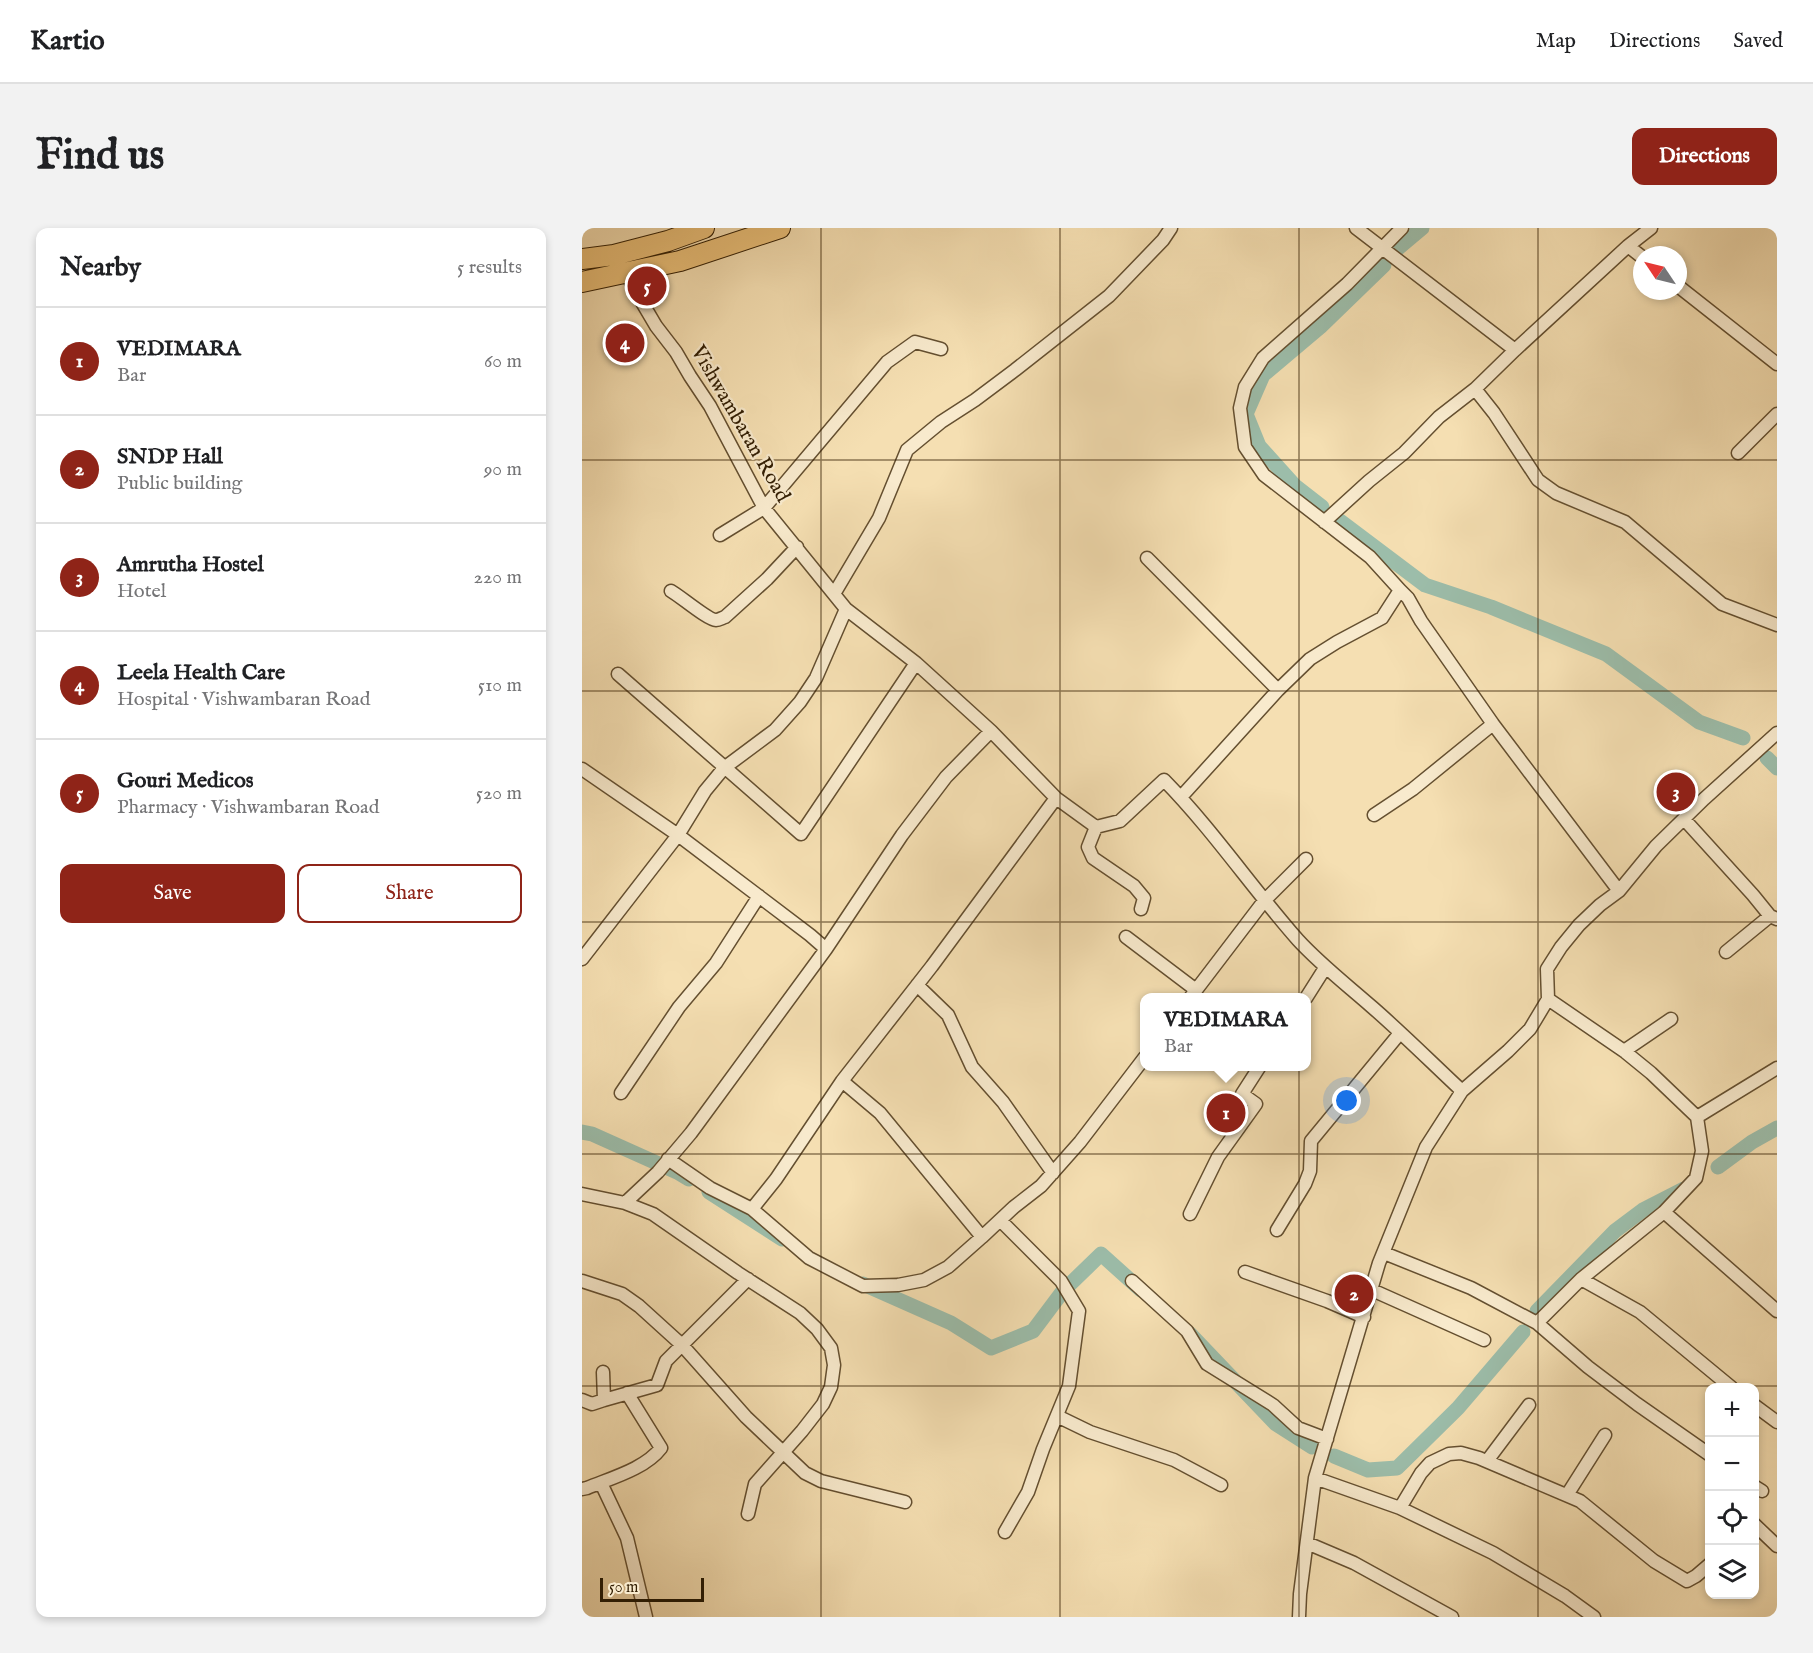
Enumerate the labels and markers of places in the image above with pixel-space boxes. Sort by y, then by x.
pin: 5 [628,264,666,308]
pin: 4 [606,320,645,366]
pin: 3 [1656,770,1696,814]
pin: 1 [1206,1090,1246,1136]
pin: 2 [1334,1272,1374,1316]

